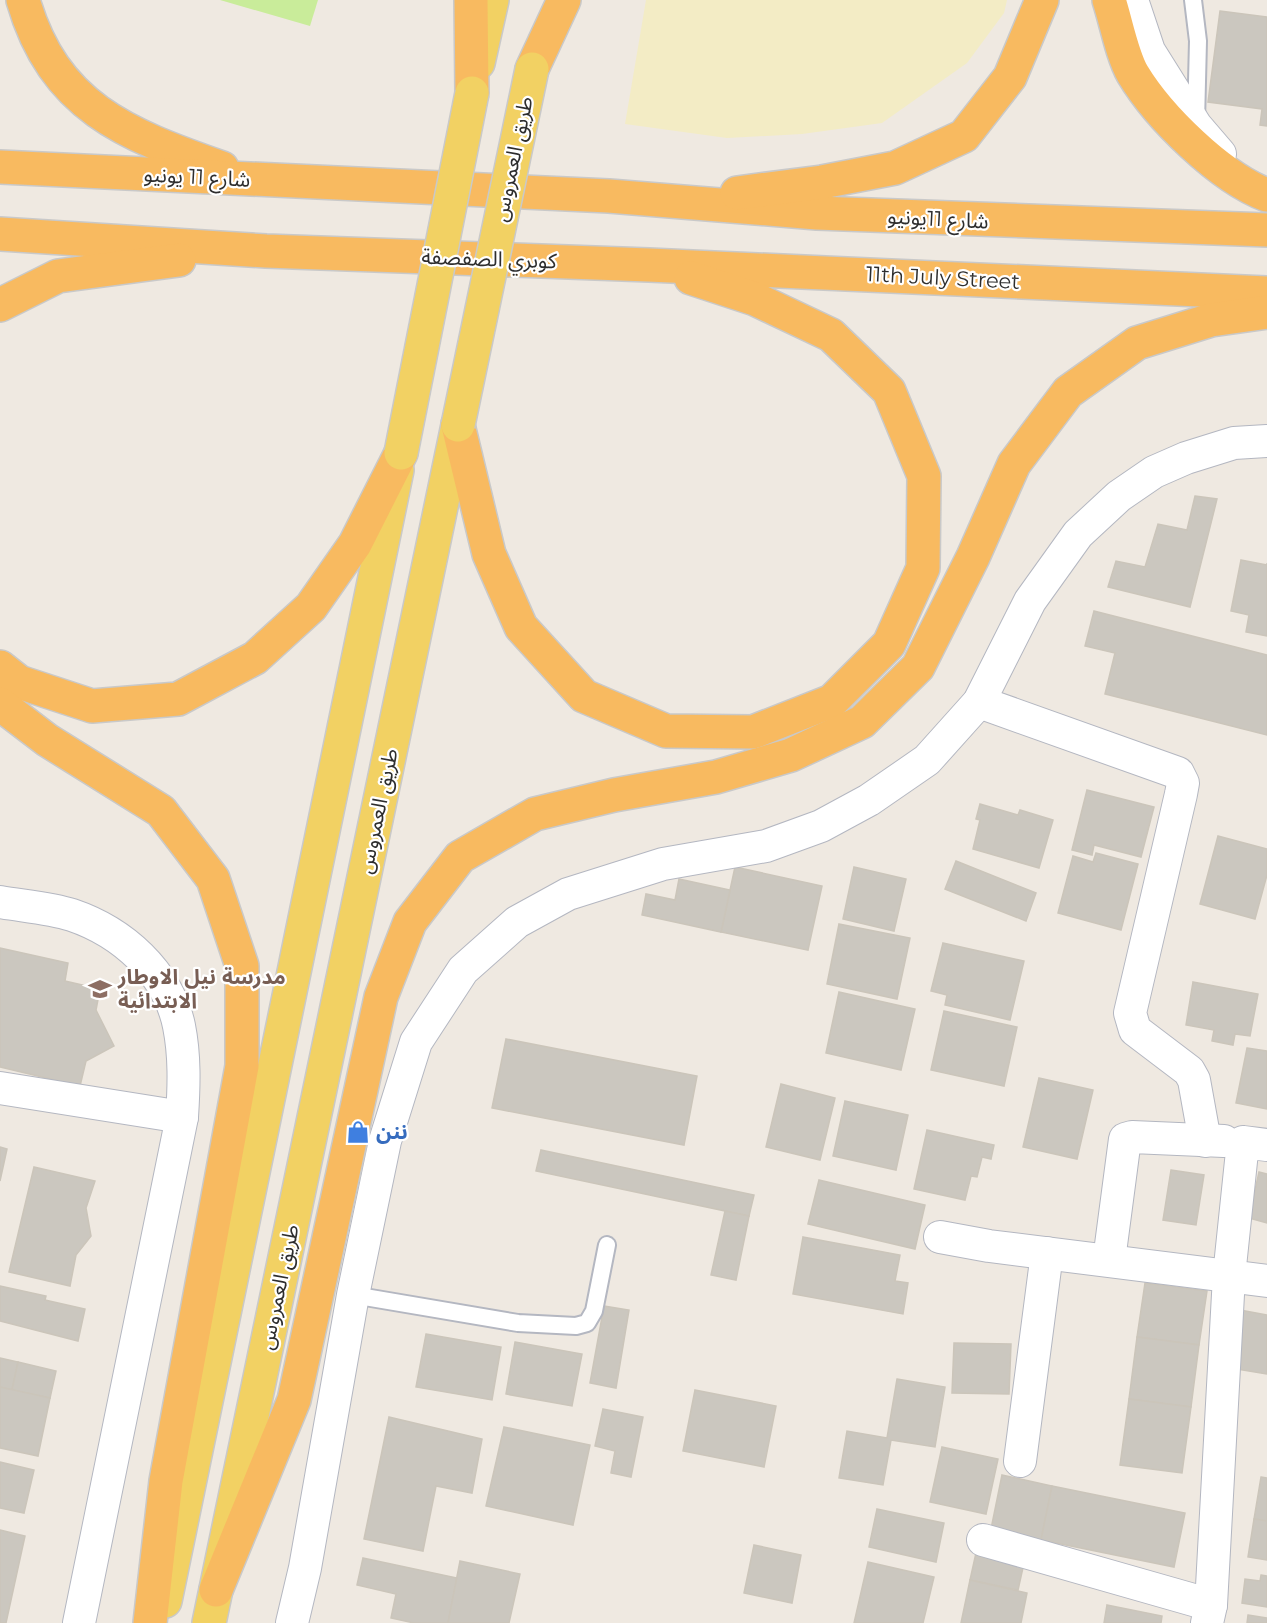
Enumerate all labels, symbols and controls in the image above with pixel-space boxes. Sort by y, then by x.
street label: طريق العمروس [487,94,539,224]
street label: شارع 11 يونيو [143,161,251,195]
street label: شارع 11يونيو [887,203,989,237]
street label: كوبري الصفصفة [421,244,557,277]
street label: 11th July Street [866,261,1021,294]
street label: طريق العمروس [352,746,404,876]
place label: مدرسة نيل الاوطار الابتدائية [117,964,286,1013]
school or university icon: مدرسة نيل الاوطار الابتدائية [87,976,113,1002]
shop icon: ننن [345,1119,371,1145]
place label: ننن [376,1119,408,1144]
street label: طريق العمروس [253,1222,305,1352]

